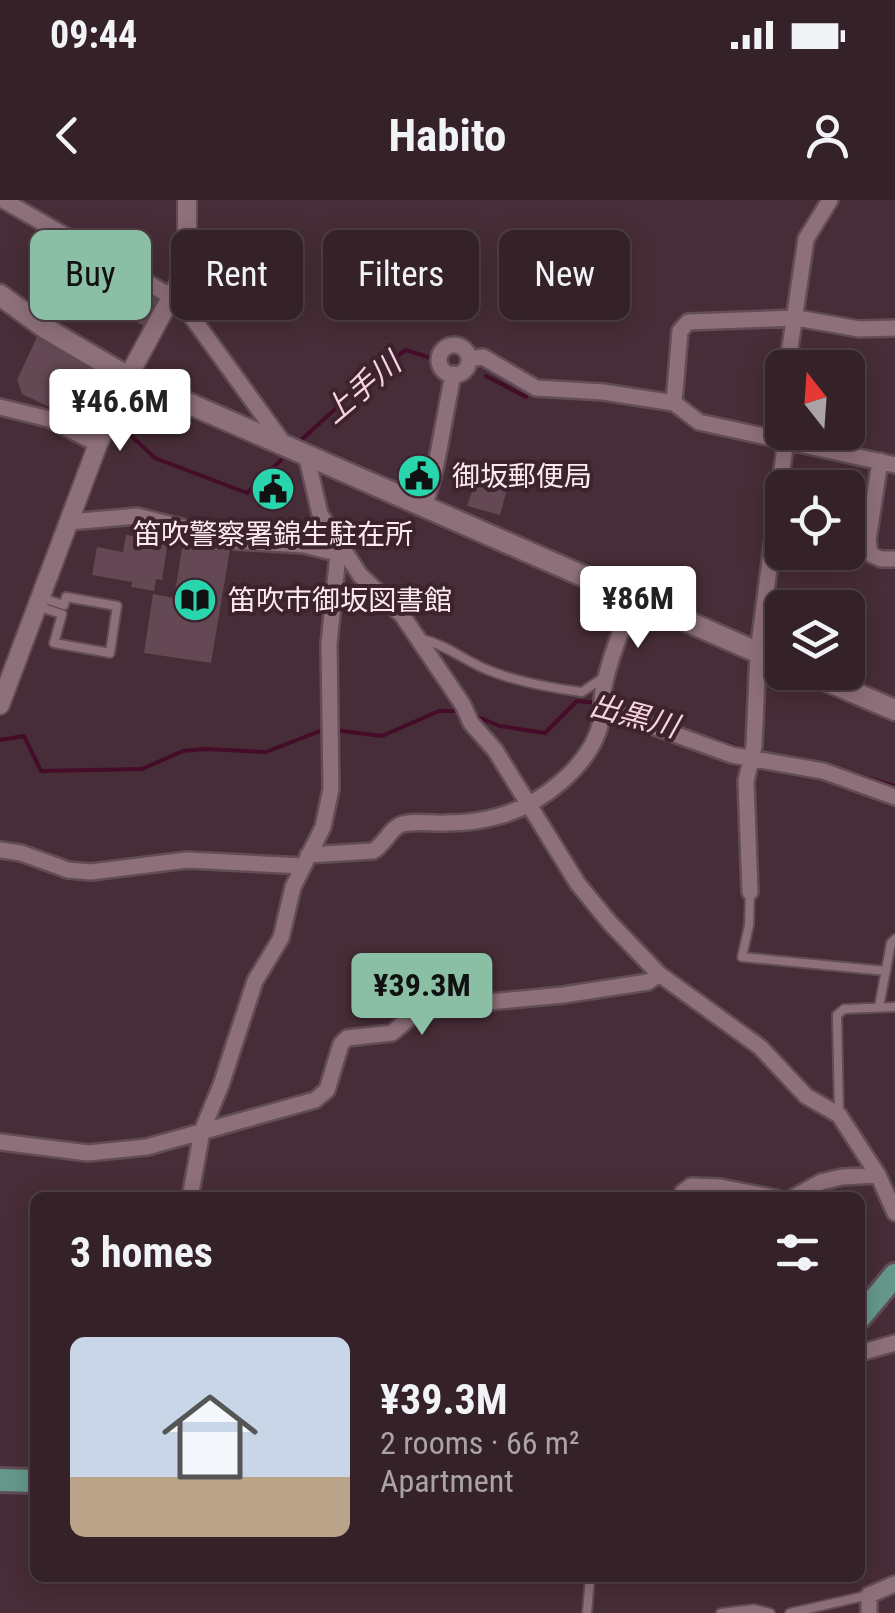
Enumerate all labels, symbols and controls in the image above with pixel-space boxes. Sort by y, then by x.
text: 09:44 [50,13,137,57]
icon: back [40,108,95,163]
icon: person [800,108,855,163]
text: Habito [389,109,506,162]
chip: Buy [30,230,151,320]
chip: Rent [171,230,303,320]
chip: Filters [323,230,479,320]
chip: New [499,230,630,320]
water label: 上手川 [316,343,410,430]
north arrow [765,350,865,450]
map controls [765,350,865,690]
pin: ¥46.6M [39,369,201,454]
text: ¥46.6M [71,382,169,420]
public building icon: 御坂郵便局 [396,453,442,499]
place label: 御坂郵便局 [452,460,592,493]
public building icon: 笛吹警察署錦生駐在所 [250,466,296,512]
button: locate [765,470,865,570]
place label: 笛吹警察署錦生駐在所 [133,518,413,551]
pin: ¥86M [579,566,697,651]
library icon: 笛吹市御坂図書館 [172,577,218,623]
text: ¥86M [602,579,674,617]
place label: 笛吹市御坂図書館 [228,584,452,617]
button: layers [765,590,865,690]
water label: 出黒川 [586,687,685,745]
pin: ¥39.3M [341,953,503,1038]
text: ¥39.3M [373,966,471,1004]
icon: filters [770,1225,825,1280]
text: 3 homes [70,1228,213,1277]
text: ¥39.3M [380,1375,508,1424]
icon: home [150,1377,270,1497]
text: 2 rooms · 66 m² [380,1424,579,1462]
text: Apartment [380,1462,514,1500]

